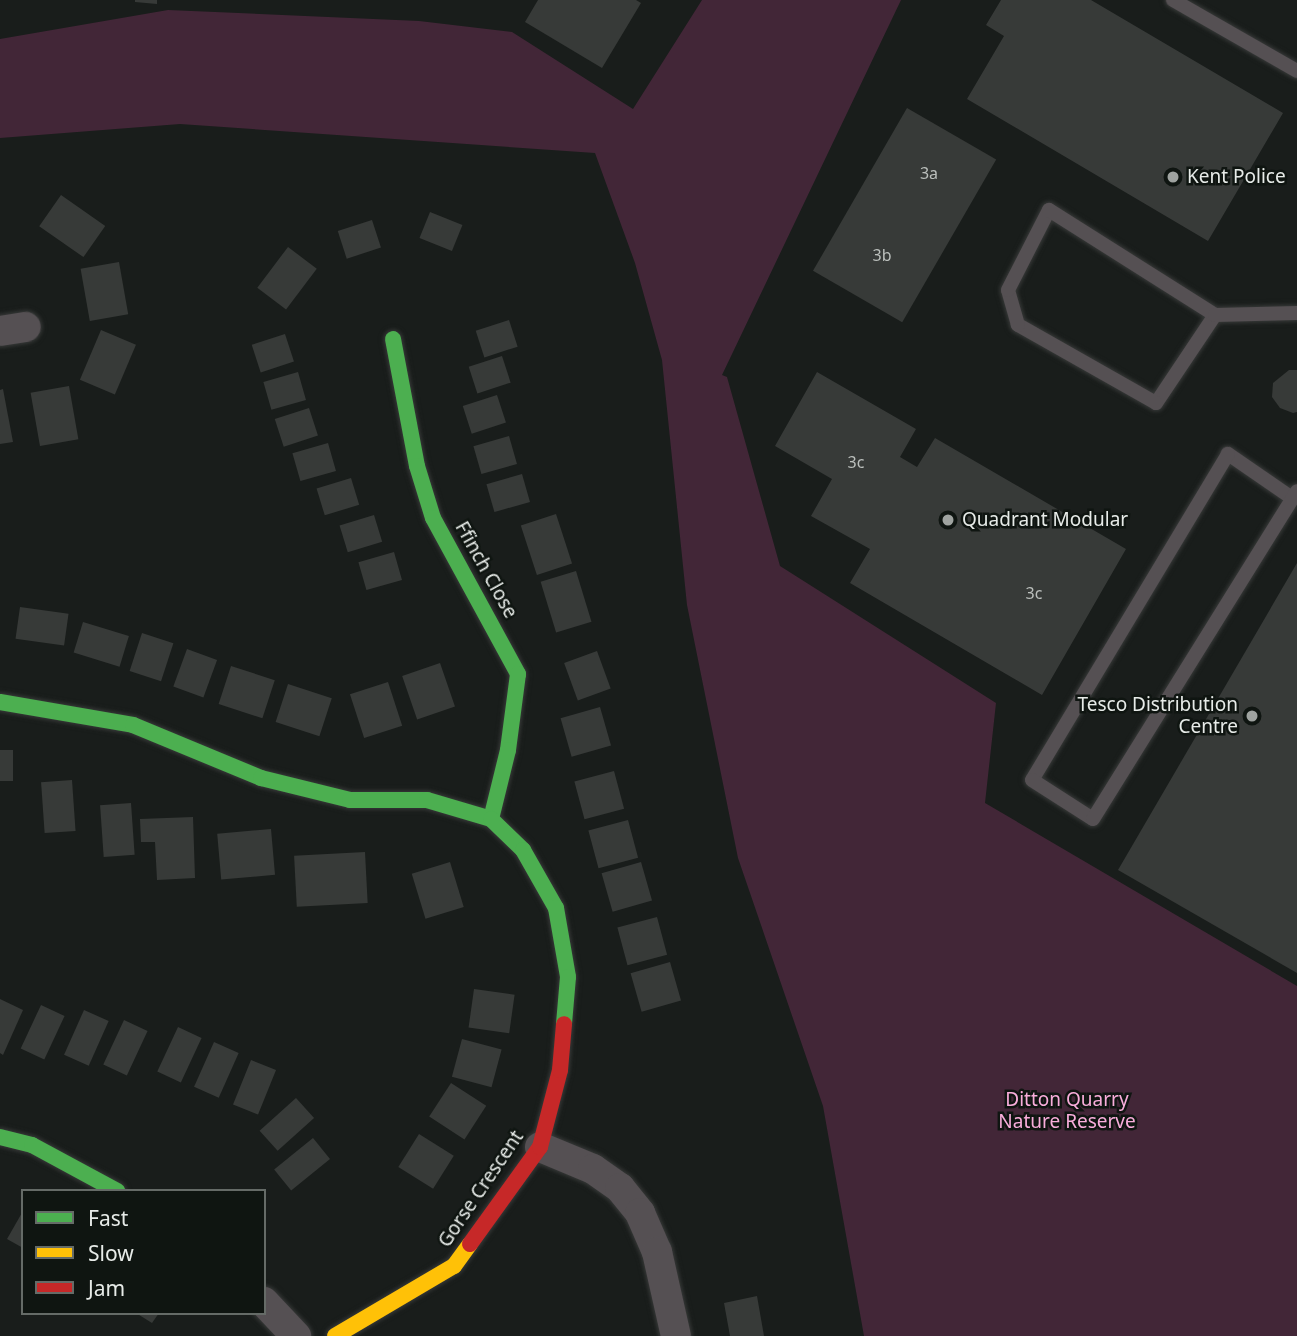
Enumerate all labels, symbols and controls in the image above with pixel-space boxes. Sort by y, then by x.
house number: 3a [920,163,938,183]
place label: Kent Police [1187,166,1286,188]
marker: Kent Police [1165,169,1181,185]
house number: 3b [873,245,891,265]
house number: 3c [848,452,864,472]
place label: Quadrant Modular [962,509,1128,531]
marker: Quadrant Modular [940,512,956,528]
street label: Ffinch Close [450,518,522,622]
house number: 3c [1026,583,1042,603]
place label: Tesco Distribution Centre [1077,694,1238,738]
marker: Tesco Distribution Centre [1244,708,1260,724]
park label: Ditton Quarry Nature Reserve [998,1089,1136,1133]
street label: Gorse Crescent [434,1126,528,1252]
legend [21,1189,266,1315]
text: Fast [88,1204,128,1232]
text: Slow [88,1239,134,1267]
text: Jam [88,1274,125,1302]

